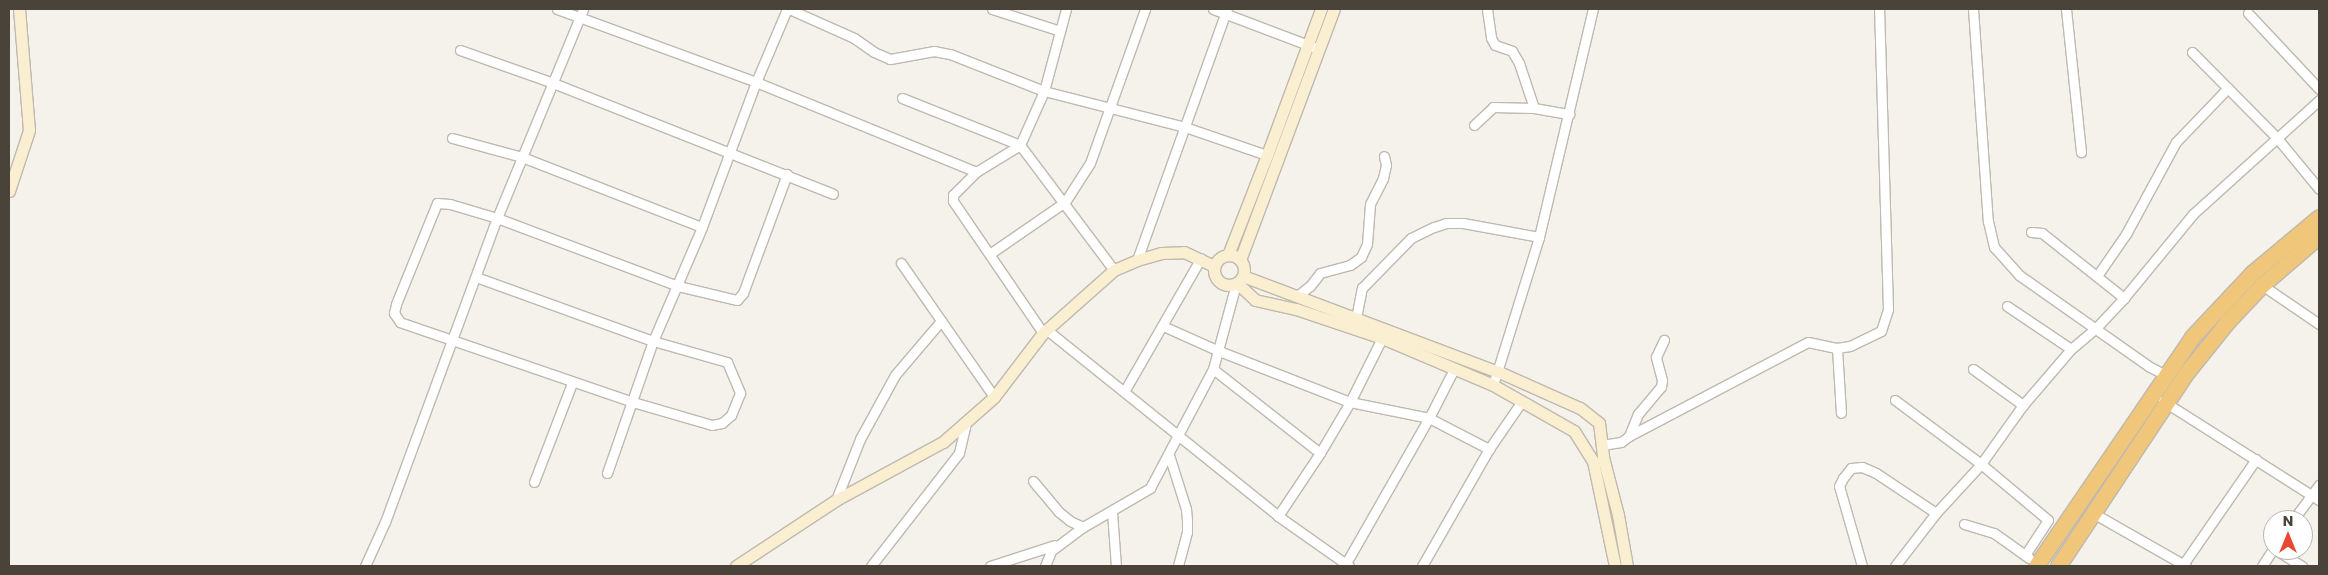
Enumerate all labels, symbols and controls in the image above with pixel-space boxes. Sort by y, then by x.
north arrow [2263,510,2313,560]
text: N [2283,511,2293,531]

